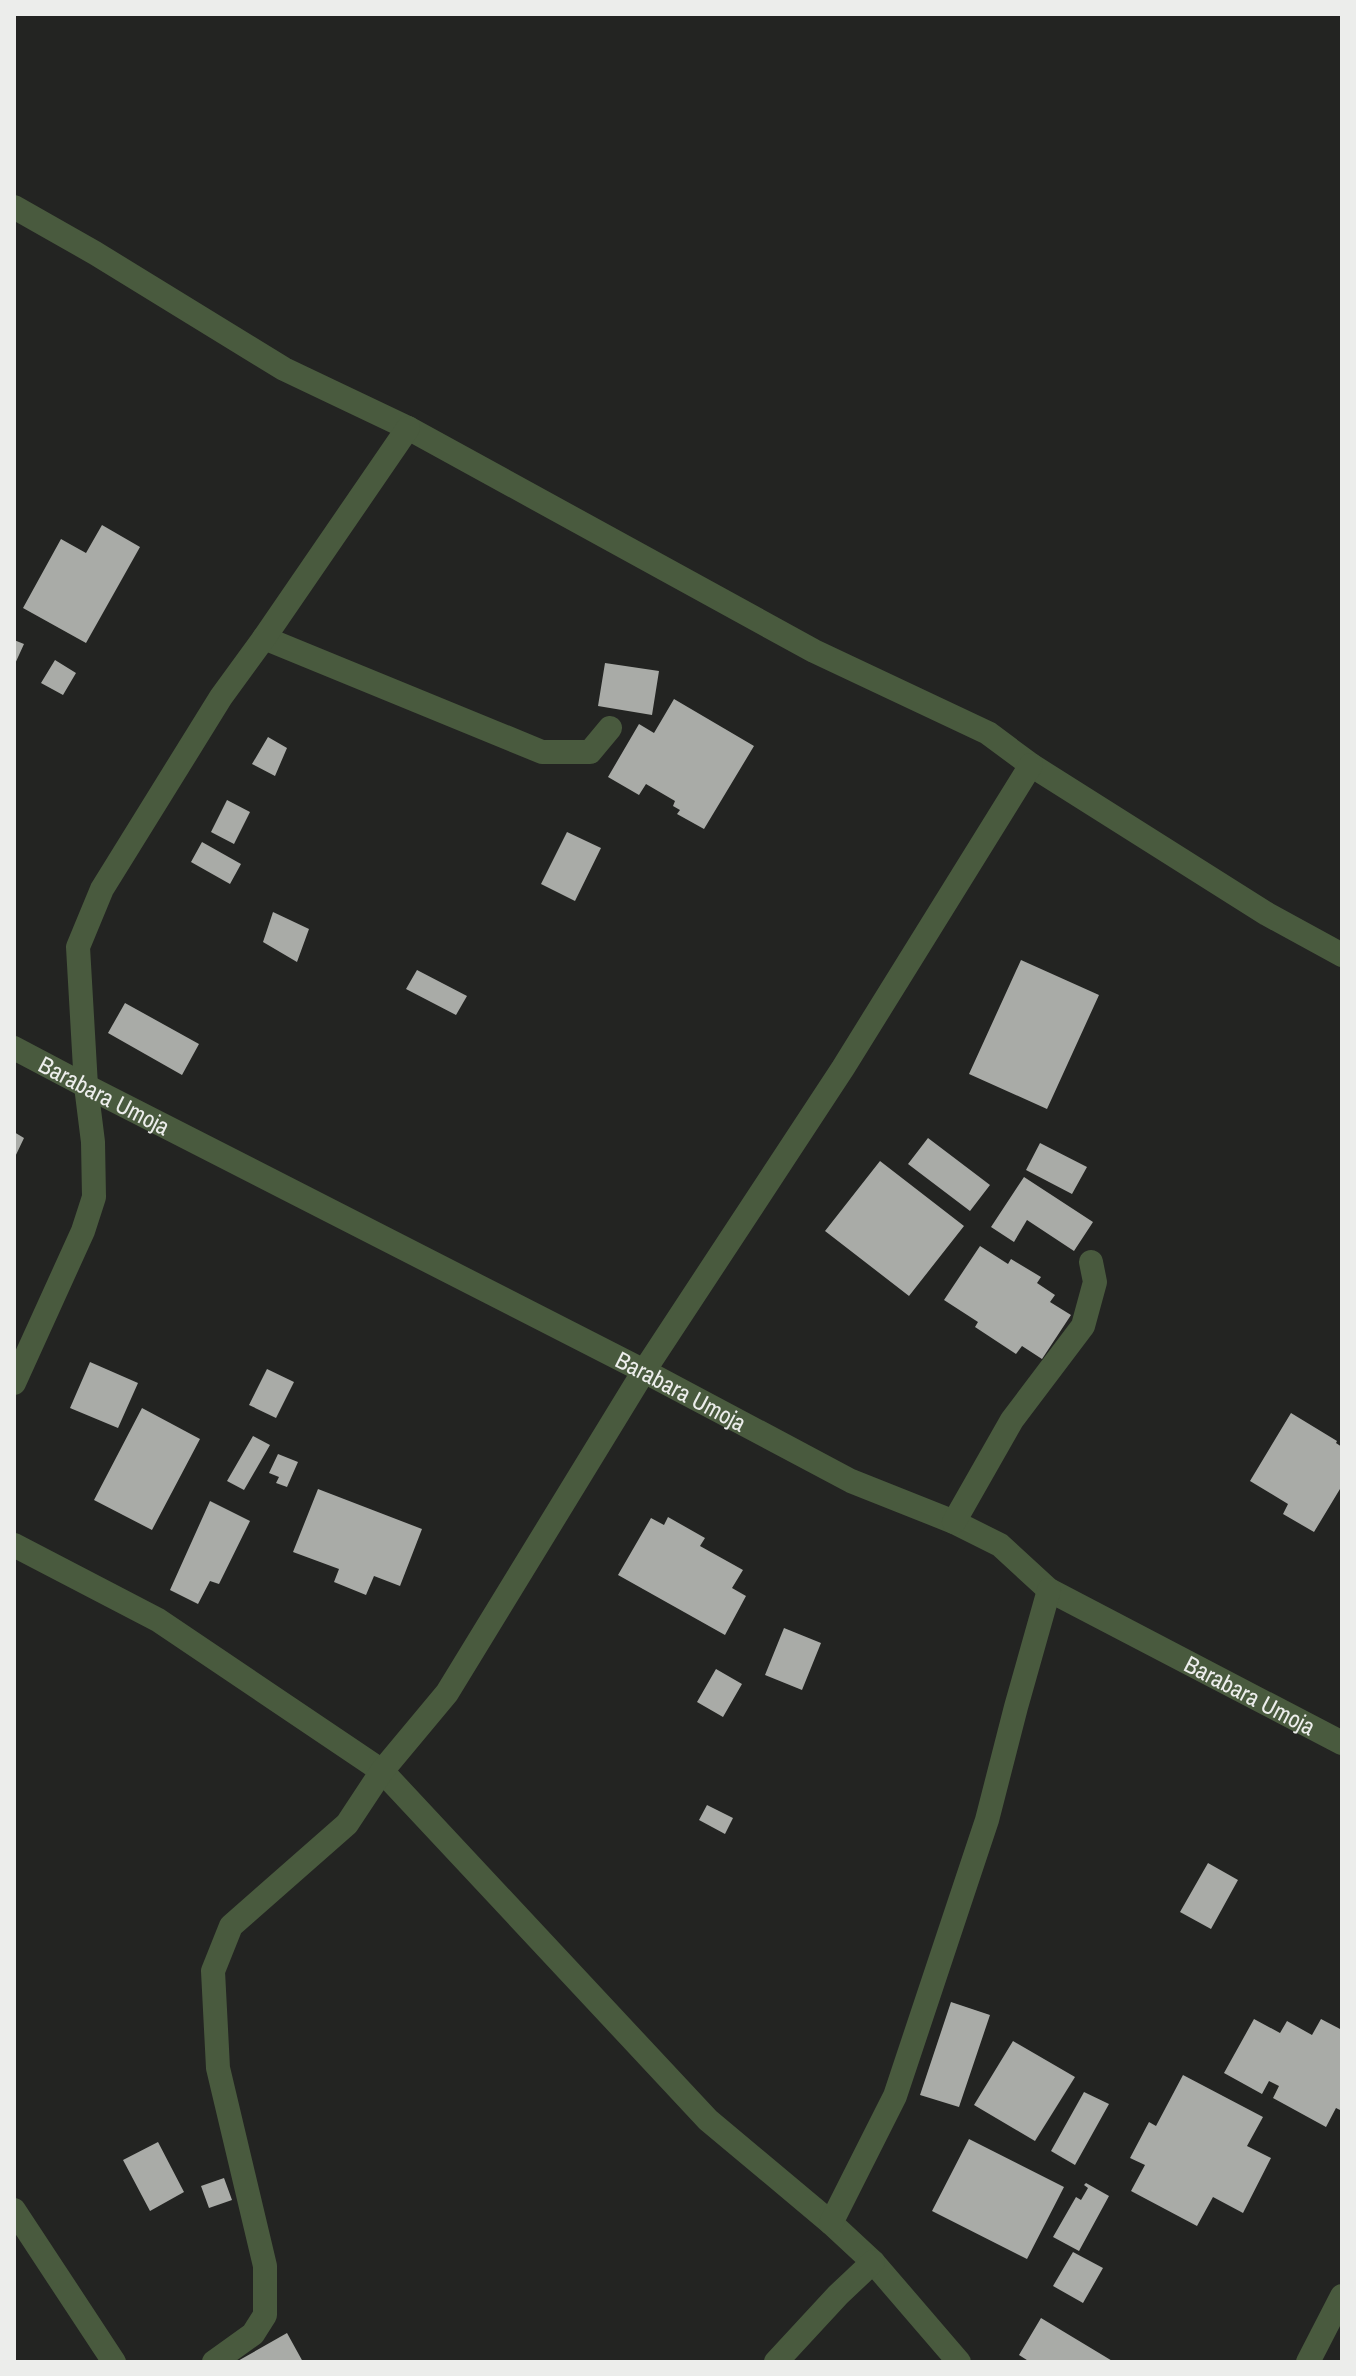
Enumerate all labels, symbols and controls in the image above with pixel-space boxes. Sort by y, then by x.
street label: Barabara Umoja [33,1048,176,1142]
street label: Barabara Umoja [610,1343,752,1439]
street label: Barabara Umoja [1179,1648,1321,1742]

